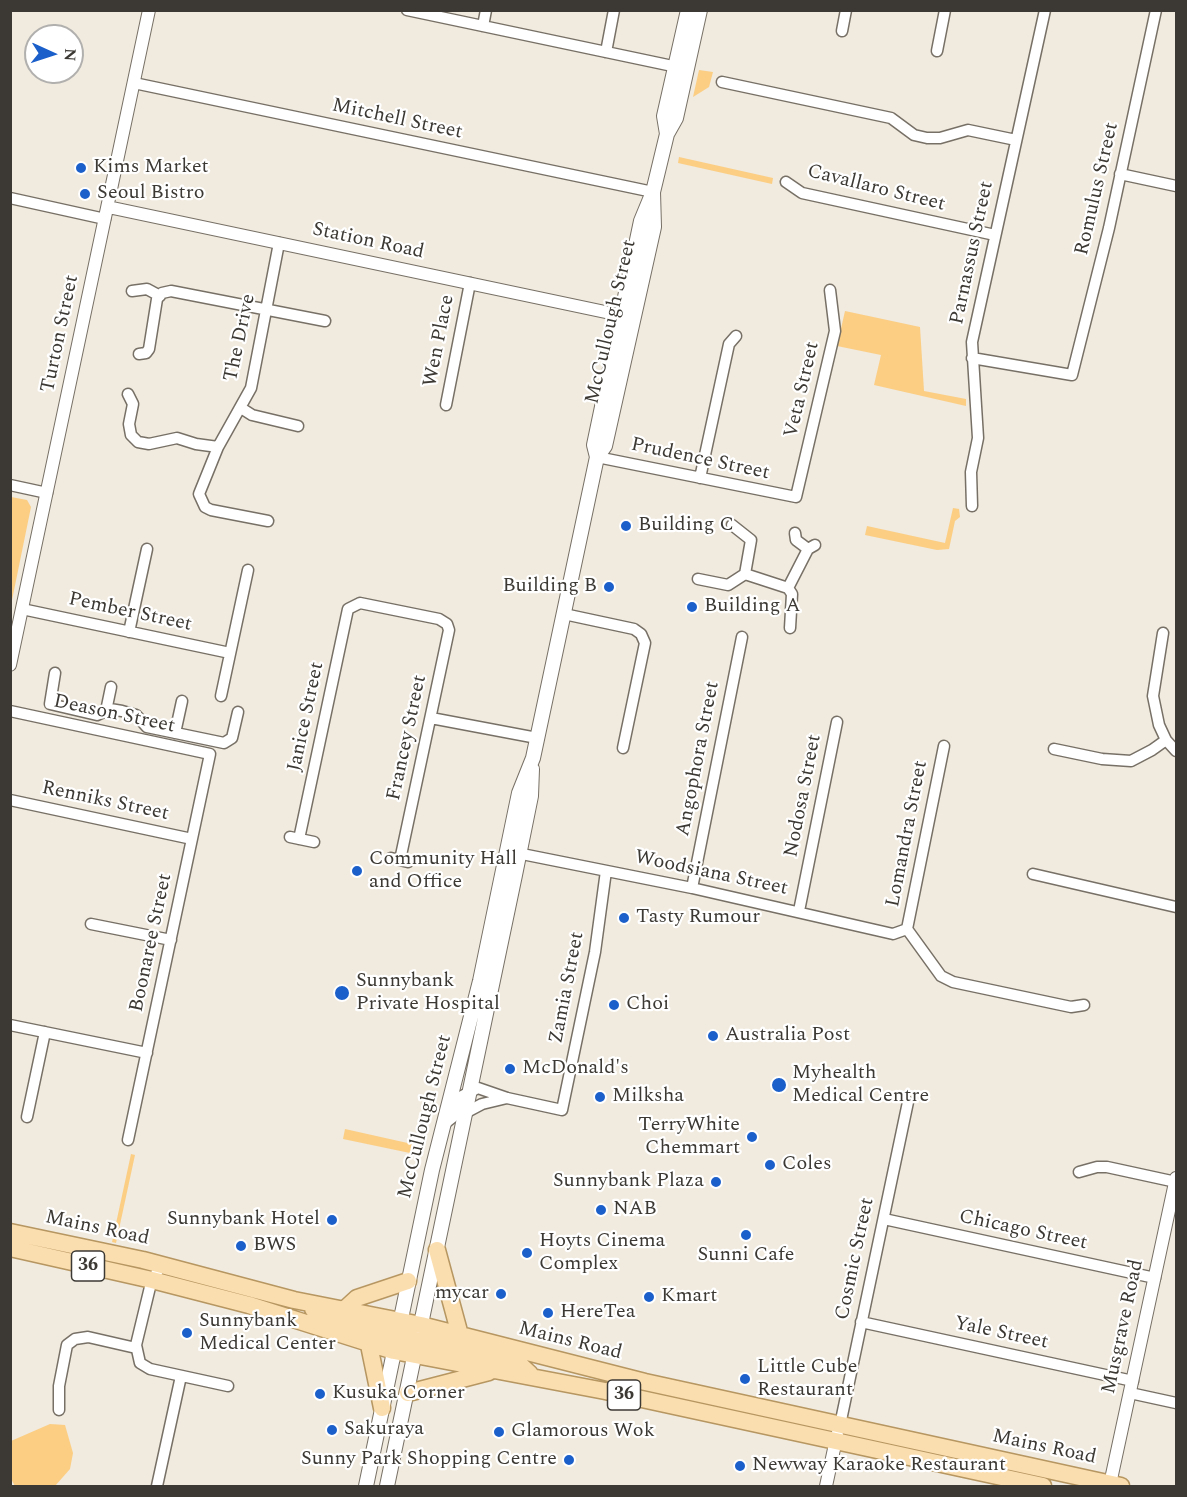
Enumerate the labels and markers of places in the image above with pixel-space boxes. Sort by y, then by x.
place label: Kims Market [93,156,209,180]
marker: Kims Market [74,161,88,175]
place label: Seoul Bistro [97,182,204,206]
marker: Seoul Bistro [78,187,92,201]
place label: Building C [638,514,734,538]
marker: Building C [619,519,633,533]
place label: Building B [502,575,597,599]
marker: Building B [602,580,616,594]
place label: Building A [704,595,800,619]
marker: Building A [685,600,699,614]
place label: Community Hall and Office [369,848,517,895]
marker: Community Hall and Office [350,864,364,878]
place label: Tasty Rumour [636,906,760,930]
marker: Tasty Rumour [617,911,631,925]
place label: Sunnybank Private Hospital [356,970,500,1017]
marker: Sunnybank Private Hospital [333,984,351,1002]
place label: Choi [626,993,669,1017]
marker: Choi [607,998,621,1012]
place label: Australia Post [725,1024,850,1048]
marker: Australia Post [706,1029,720,1043]
place label: McDonald's [522,1057,629,1081]
marker: McDonald's [503,1062,517,1076]
place label: Myhealth Medical Centre [792,1062,929,1109]
marker: Myhealth Medical Centre [770,1076,788,1094]
place label: Milksha [612,1085,684,1109]
marker: Milksha [593,1090,607,1104]
place label: TerryWhite Chemmart [638,1114,740,1161]
marker: TerryWhite Chemmart [745,1130,759,1144]
place label: Coles [782,1153,832,1177]
marker: Coles [763,1158,777,1172]
place label: Sunnybank Plaza [553,1170,704,1194]
marker: Sunnybank Plaza [709,1175,723,1189]
place label: NAB [613,1198,657,1222]
marker: NAB [594,1203,608,1217]
place label: Sunnybank Hotel [167,1208,320,1232]
marker: Sunnybank Hotel [325,1213,339,1227]
marker: Sunni Cafe [739,1228,753,1242]
place label: Hoyts Cinema Complex [539,1230,665,1277]
place label: BWS [253,1234,296,1258]
marker: BWS [234,1239,248,1253]
place label: Sunni Cafe [698,1244,794,1268]
marker: Hoyts Cinema Complex [520,1246,534,1260]
place label: mycar [435,1282,489,1306]
place label: Kmart [661,1285,717,1309]
marker: mycar [494,1287,508,1301]
marker: Kmart [642,1290,656,1304]
place label: HereTea [560,1301,636,1325]
marker: HereTea [541,1306,555,1320]
place label: Sunnybank Medical Center [199,1310,336,1357]
marker: Sunnybank Medical Center [180,1326,194,1340]
place label: Little Cube Restaurant [757,1356,857,1403]
marker: Little Cube Restaurant [738,1372,752,1386]
place label: Kusuka Corner [332,1382,465,1406]
marker: Kusuka Corner [313,1387,327,1401]
place label: Sakuraya [344,1418,424,1442]
place label: Glamorous Wok [511,1420,655,1444]
marker: Sakuraya [325,1423,339,1437]
marker: Glamorous Wok [492,1425,506,1439]
place label: Sunny Park Shopping Centre [301,1448,557,1472]
marker: Sunny Park Shopping Centre [562,1453,576,1467]
place label: Newway Karaoke Restaurant [752,1454,1006,1478]
marker: Newway Karaoke Restaurant [733,1459,747,1473]

